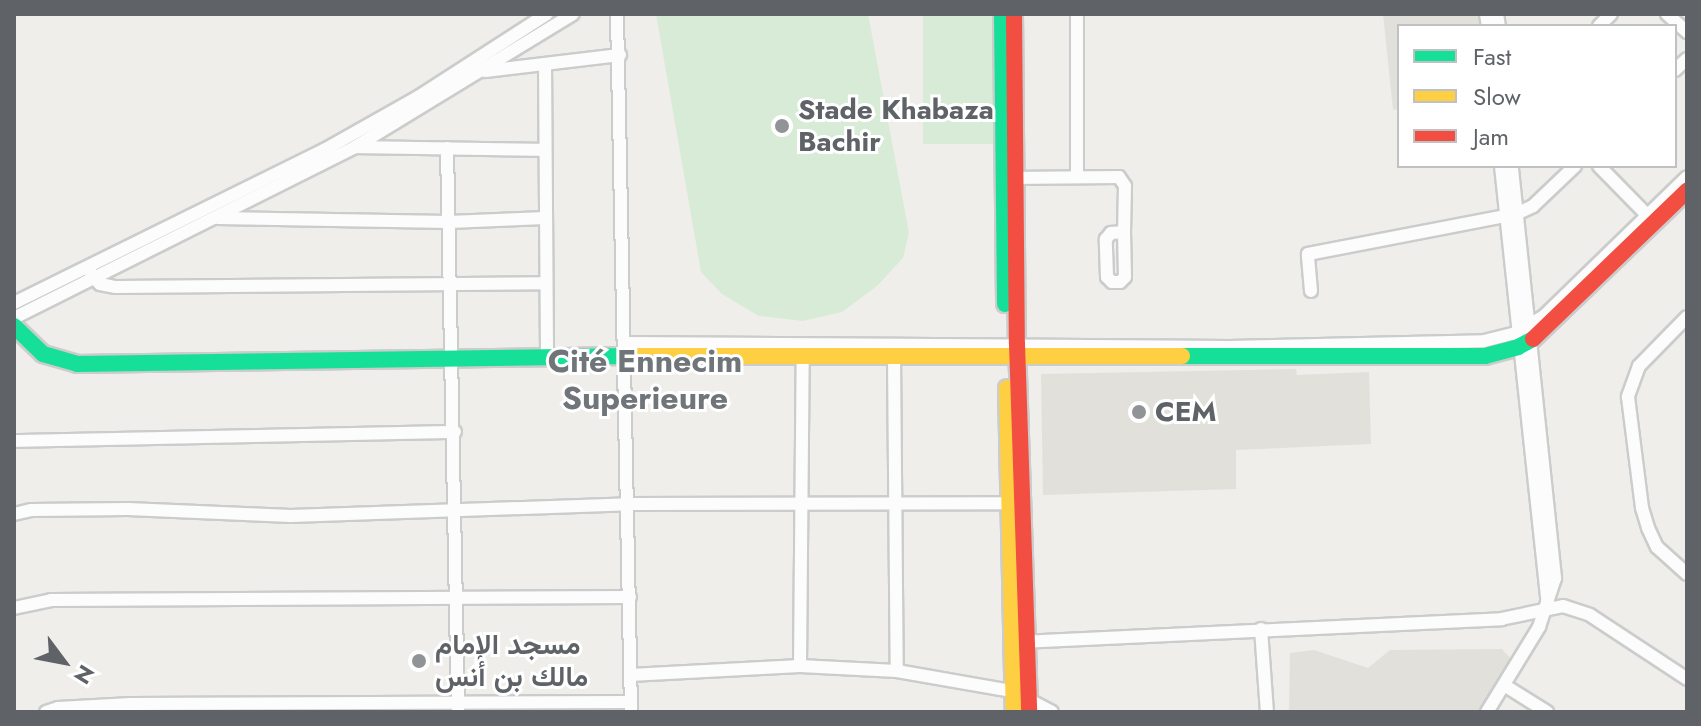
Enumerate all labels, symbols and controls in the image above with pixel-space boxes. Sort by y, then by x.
legend [1397,24,1677,168]
text: Fast [1473,39,1511,74]
text: Slow [1473,79,1521,114]
place label: Stade Khabaza Bachir [798,93,994,159]
marker: Stade Khabaza Bachir [773,117,791,135]
text: Jam [1473,119,1509,154]
district label: Cité Ennecim Superieure [548,343,742,418]
place label: CEM [1155,395,1216,429]
marker: CEM [1130,403,1148,421]
north arrow [24,622,104,702]
place label: مسجد الإمام مالك بن أنس [435,628,588,694]
marker: مسجد الإمام مالك بن أنس [410,652,428,670]
text: N [66,659,103,691]

